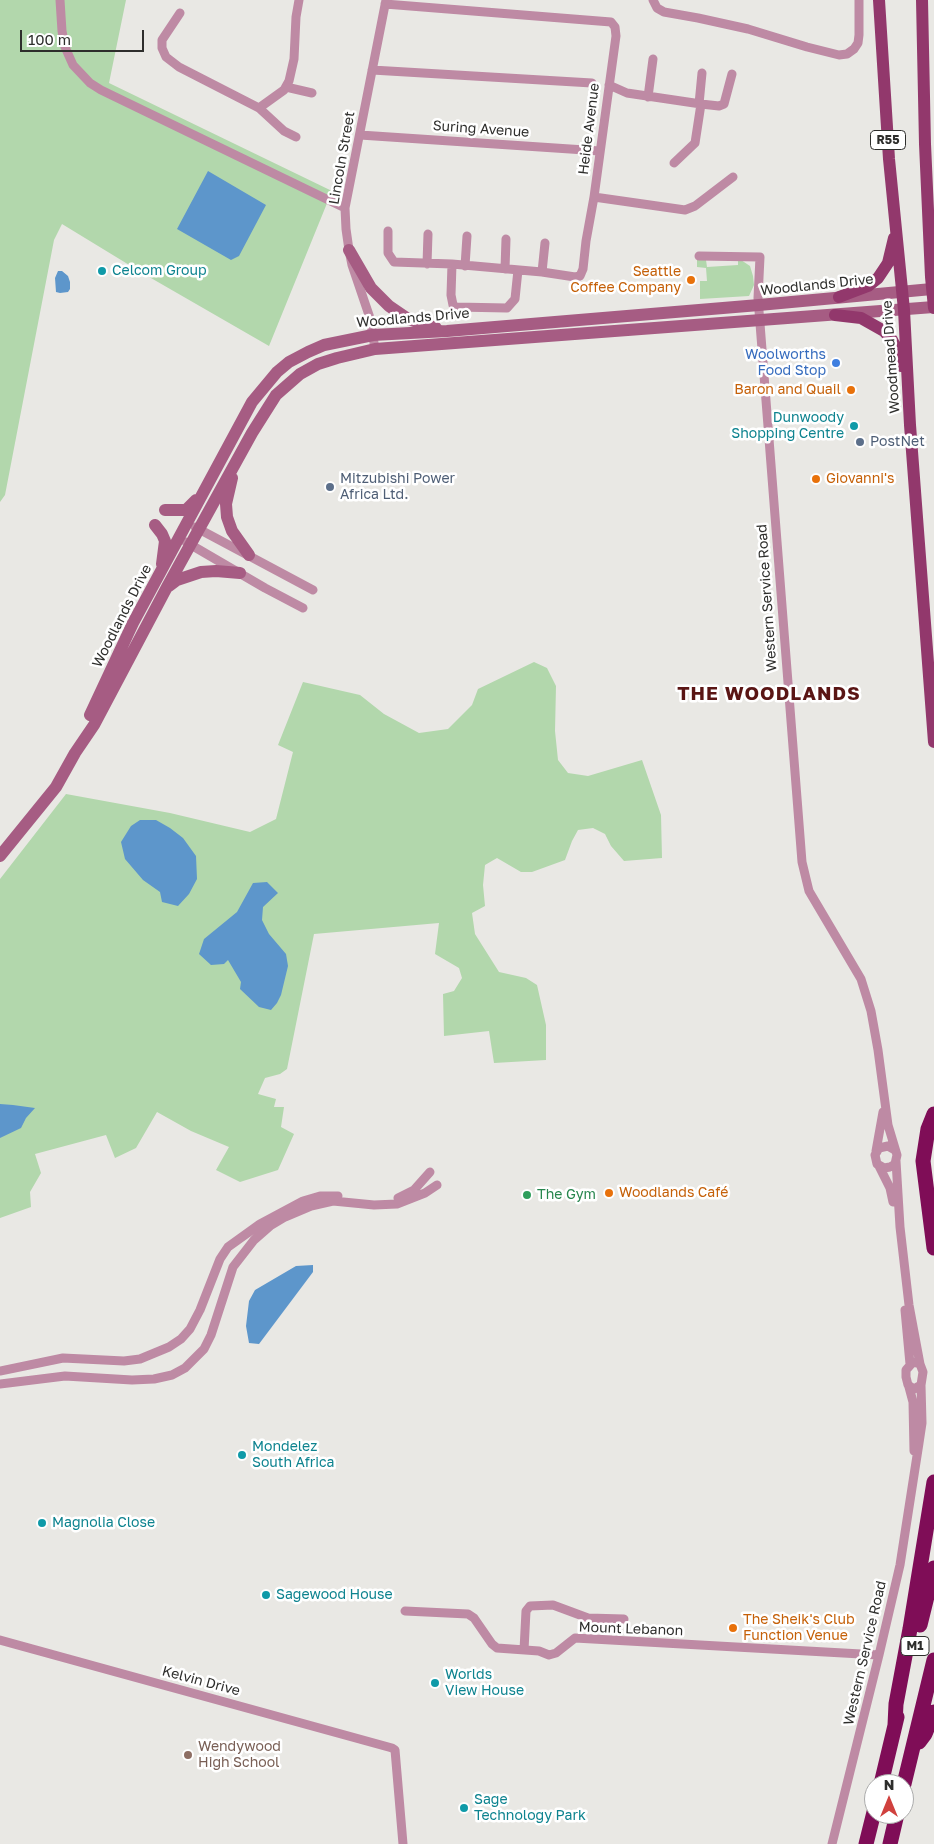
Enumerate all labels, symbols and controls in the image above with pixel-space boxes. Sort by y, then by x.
scale bar [22,20,146,52]
text: 100 m [28,30,71,48]
street label: Heide Avenue [575,82,603,176]
street label: Lincoln Street [326,110,358,206]
street label: Suring Avenue [432,117,530,141]
road number: R55 [870,130,906,150]
place label: Celcom Group [112,263,207,279]
place label: Seattle Coffee Company [570,264,681,296]
marker: Celcom Group [96,265,108,277]
street label: Woodlands Drive [760,271,874,299]
marker: Seattle Coffee Company [685,274,697,286]
street label: Woodmead Drive [879,300,903,414]
street label: Woodlands Drive [356,305,470,331]
place label: Woolworths Food Stop [745,347,826,380]
marker: Woolworths Food Stop [830,357,842,369]
place label: Baron and Quail [734,382,841,398]
marker: Baron and Quail [845,384,857,396]
place label: Dunwoody Shopping Centre [731,410,844,442]
marker: Dunwoody Shopping Centre [848,420,860,432]
place label: PostNet [870,434,925,450]
marker: PostNet [854,436,866,448]
place label: Mitzubishi Power Africa Ltd. [340,471,455,504]
place label: Giovanni's [826,471,895,487]
marker: Giovanni's [810,473,822,485]
marker: Mitzubishi Power Africa Ltd. [324,481,336,493]
street label: Western Service Road [753,524,781,672]
street label: Woodlands Drive [89,562,155,670]
district label: THE WOODLANDS [676,683,862,705]
place label: Woodlands Café [619,1185,728,1201]
place label: The Gym [537,1187,596,1203]
marker: Woodlands Café [603,1187,615,1199]
marker: The Gym [521,1189,533,1201]
place label: Mondelez South Africa [252,1439,335,1471]
marker: Mondelez South Africa [236,1449,248,1461]
place label: Magnolia Close [52,1515,155,1531]
marker: Magnolia Close [36,1517,48,1529]
street label: Western Service Road [840,1579,890,1727]
place label: Sagewood House [276,1587,393,1603]
marker: Sagewood House [260,1589,272,1601]
place label: The Sheik's Club Function Venue [743,1612,855,1644]
street label: Mount Lebanon [578,1619,684,1639]
marker: The Sheik's Club Function Venue [727,1622,739,1634]
road number: M1 [901,1636,929,1655]
street label: Kelvin Drive [160,1663,242,1699]
place label: Worlds View House [445,1667,524,1700]
marker: Worlds View House [429,1677,441,1689]
place label: Wendywood High School [198,1739,281,1771]
marker: Wendywood High School [182,1749,194,1761]
north arrow [864,1774,914,1824]
text: N [884,1776,894,1793]
place label: Sage Technology Park [474,1792,586,1824]
marker: Sage Technology Park [458,1802,470,1814]

